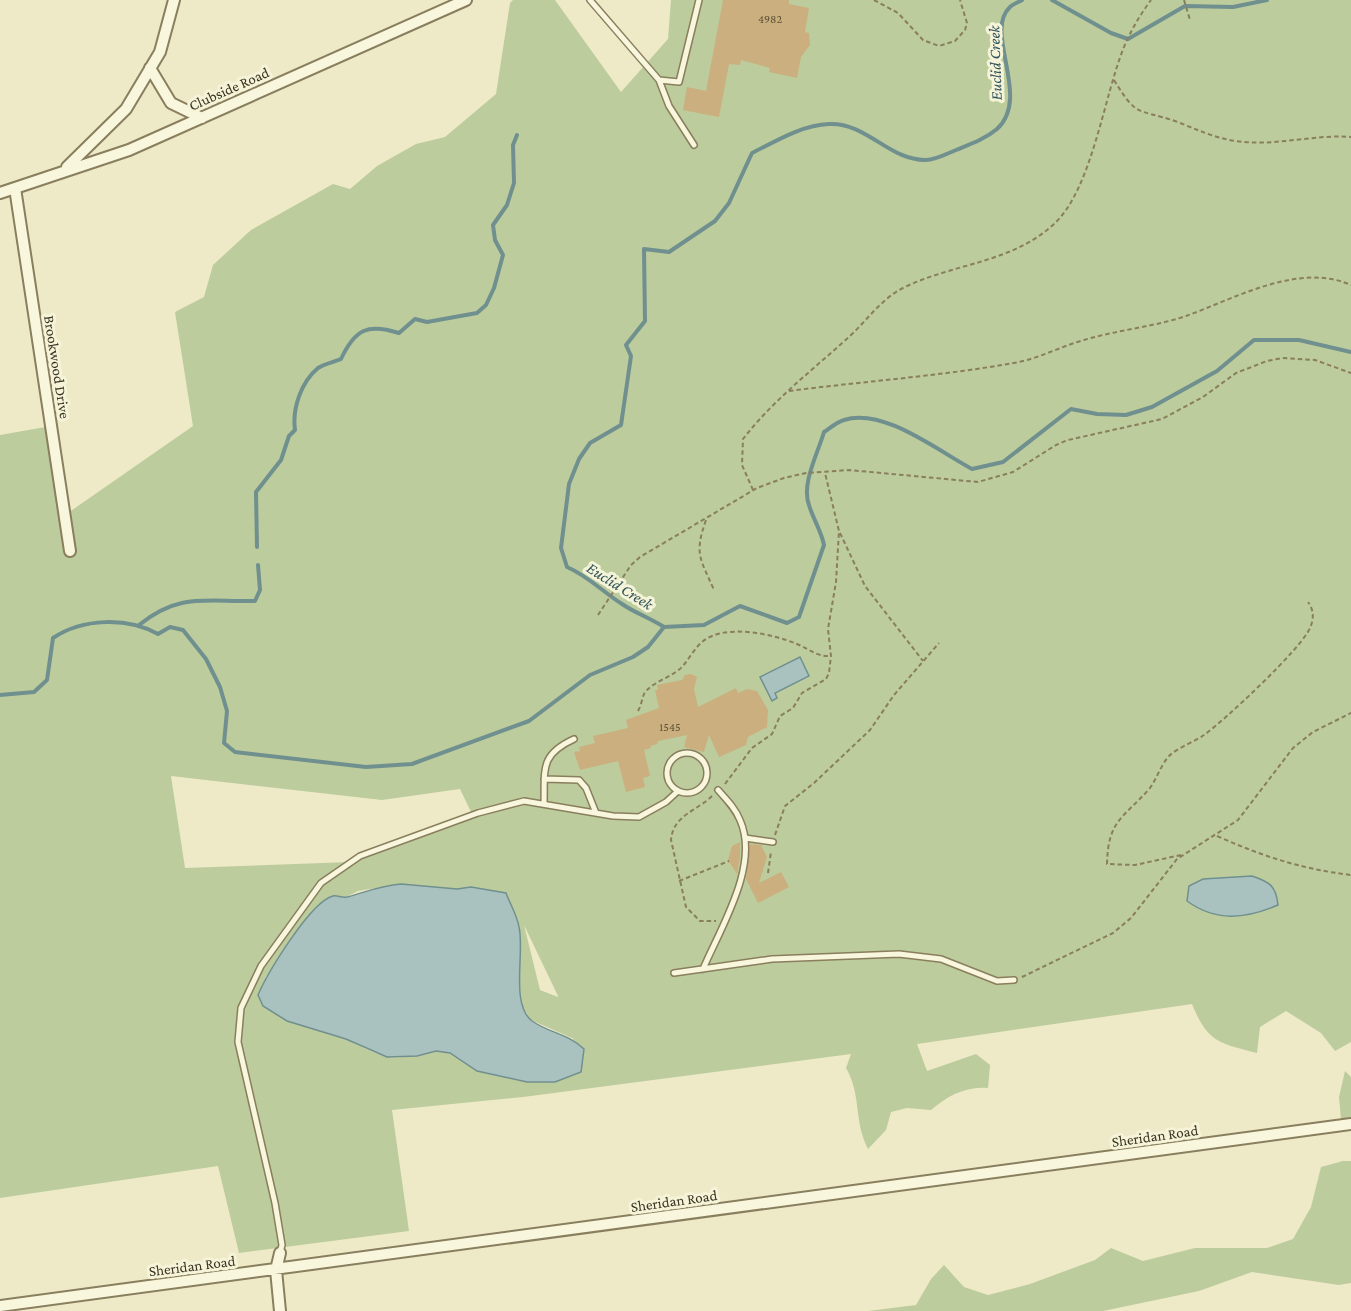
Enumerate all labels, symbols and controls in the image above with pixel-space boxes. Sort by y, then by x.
house number: 4982 [758,12,782,26]
water label: Euclid Creek [985,24,1005,101]
street label: Clubside Road [186,64,272,114]
street label: Brookwood Drive [41,314,73,420]
water label: Euclid Creek [584,559,657,614]
house number: 1545 [659,720,681,734]
street label: Sheridan Road [1111,1122,1199,1150]
street label: Sheridan Road [630,1187,718,1215]
street label: Sheridan Road [148,1253,236,1279]

